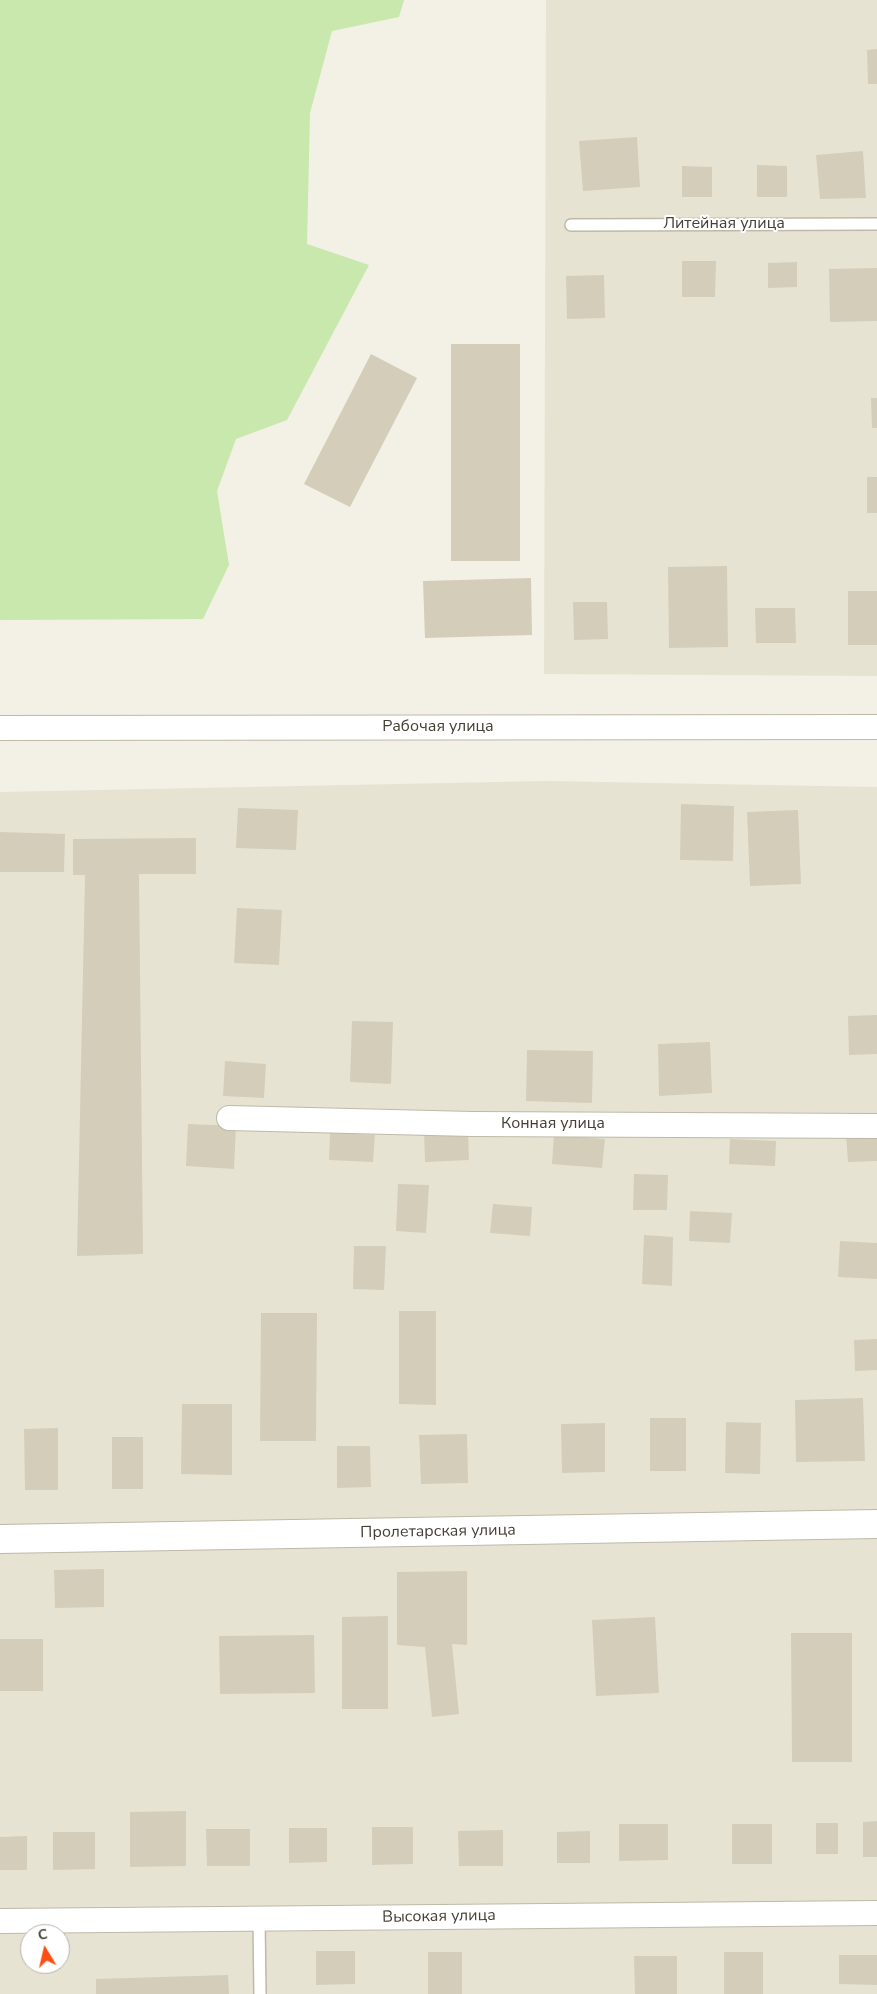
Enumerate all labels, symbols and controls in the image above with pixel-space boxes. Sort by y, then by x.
street label: Литейная улица [663,214,785,234]
street label: Рабочая улица [382,717,494,737]
street label: Конная улица [501,1114,605,1134]
street label: Пролетарская улица [360,1521,516,1543]
street label: Высокая улица [382,1906,496,1928]
north arrow [20,1924,70,1974]
text: С [37,1925,49,1945]

